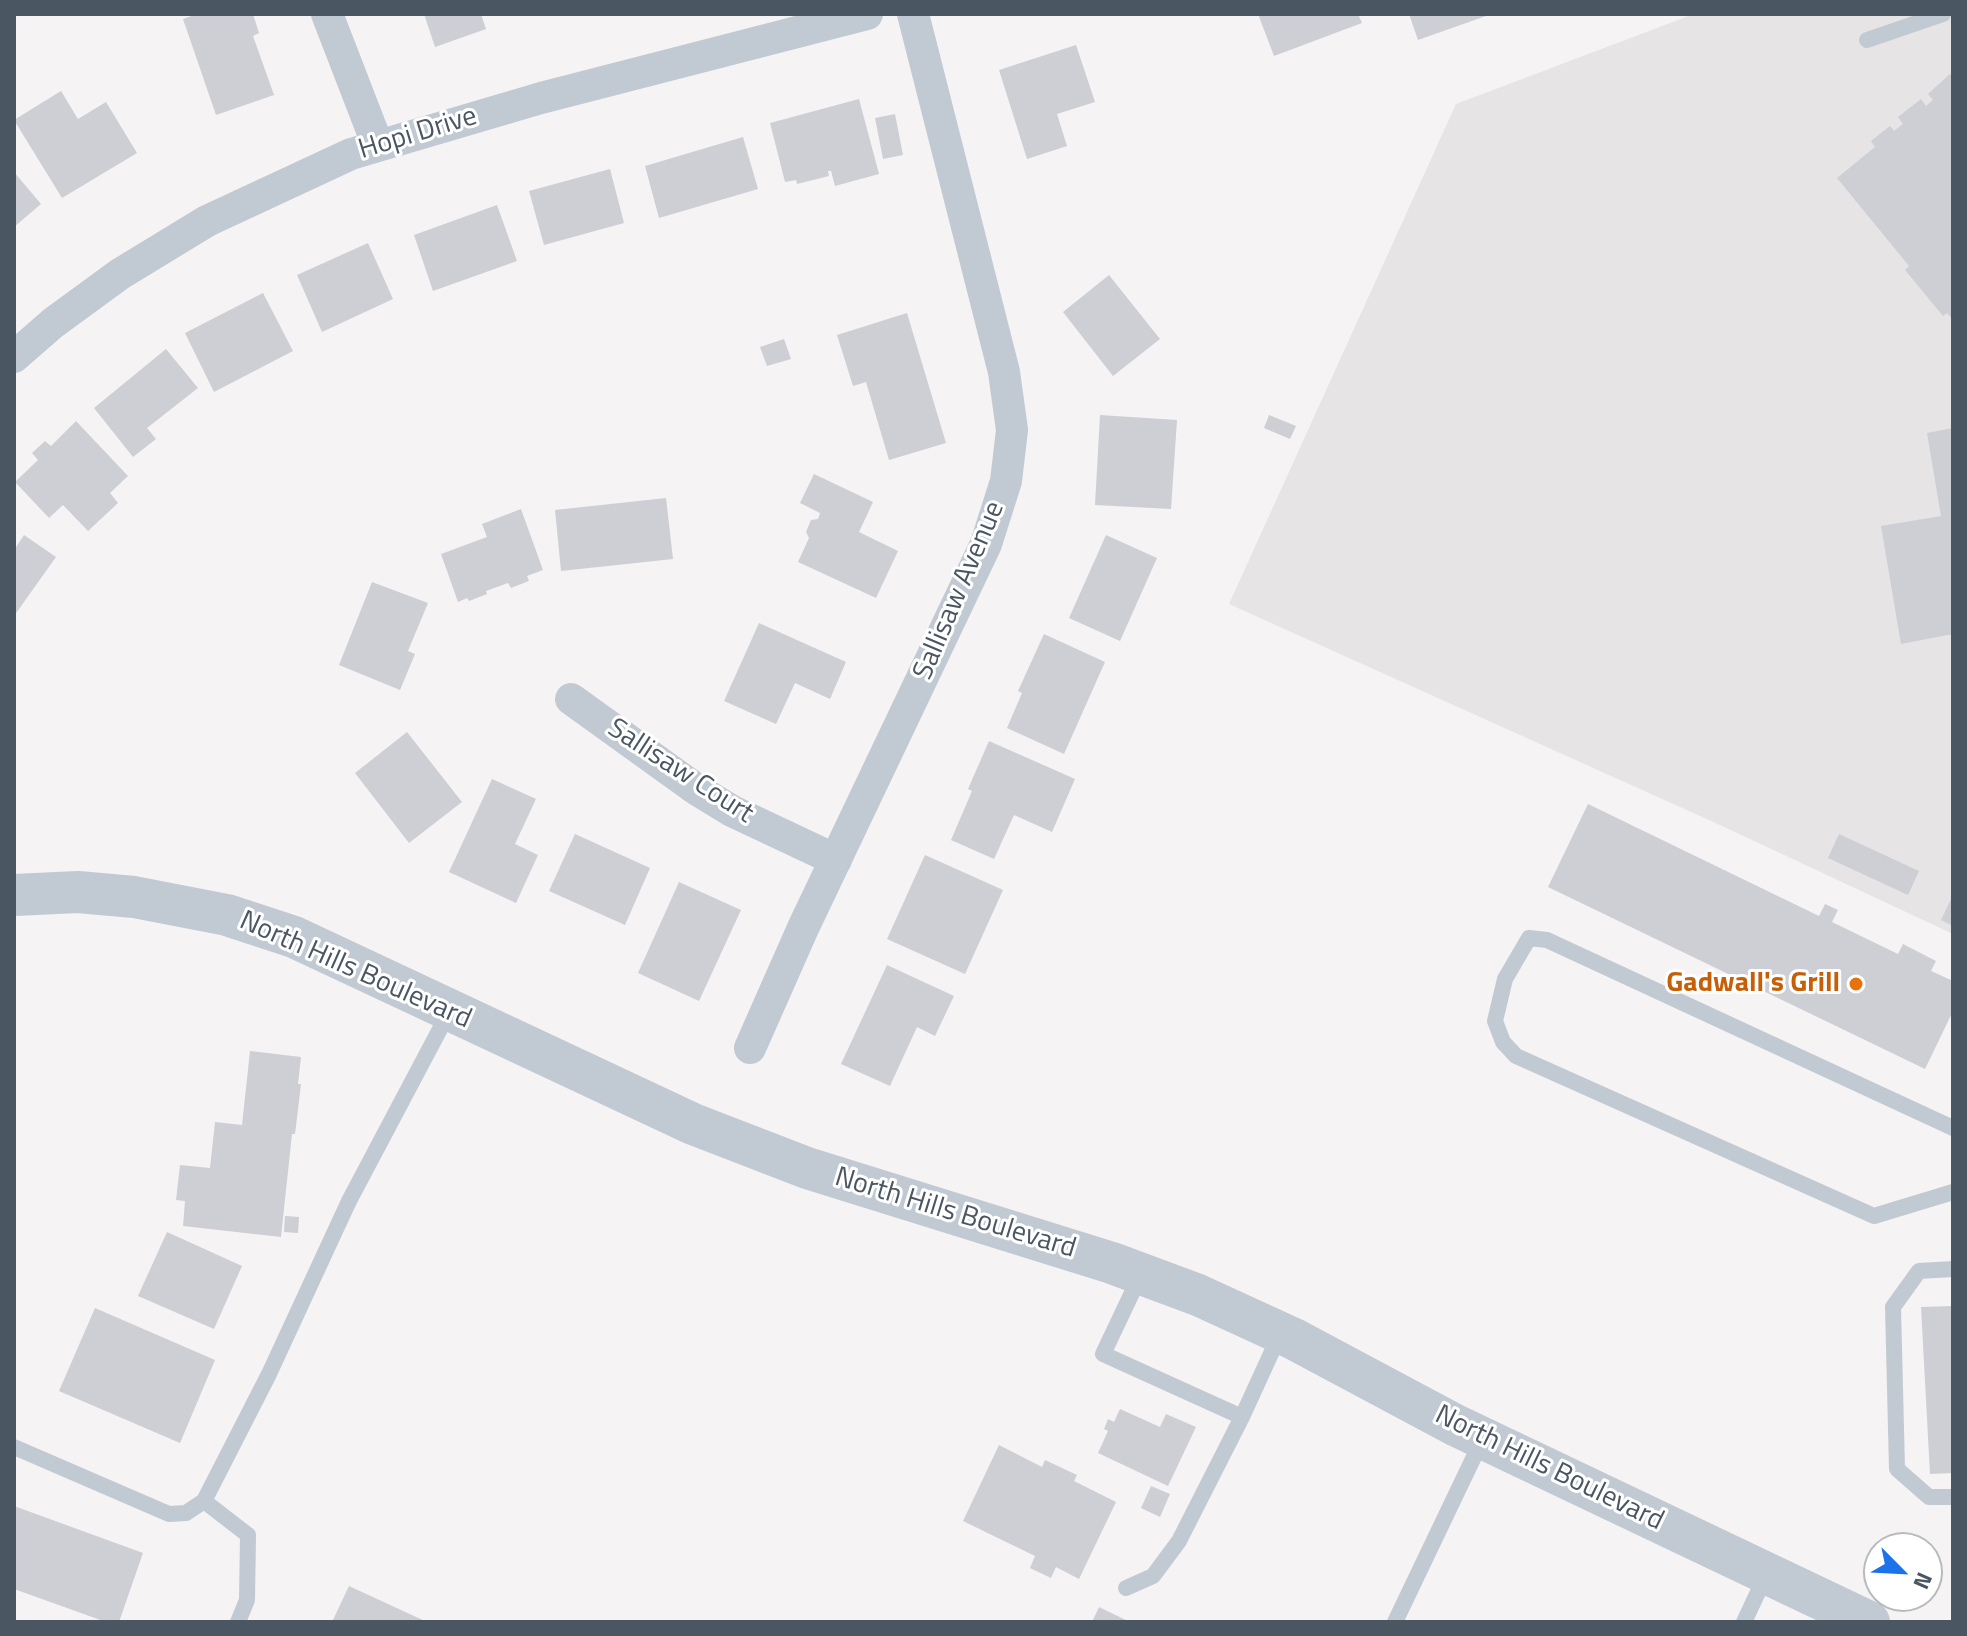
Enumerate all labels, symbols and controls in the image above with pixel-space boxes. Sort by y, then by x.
street label: Hopi Drive [355,100,481,168]
street label: Sallisaw Avenue [907,497,1013,685]
street label: Sallisaw Court [601,712,759,832]
street label: North Hills Boulevard [234,905,476,1037]
place label: Gadwall's Grill [1666,967,1840,1001]
marker: Gadwall's Grill [1847,975,1865,993]
street label: North Hills Boulevard [830,1161,1080,1267]
street label: North Hills Boulevard [1429,1399,1669,1539]
north arrow [1863,1532,1943,1612]
text: N [1904,1567,1942,1595]

